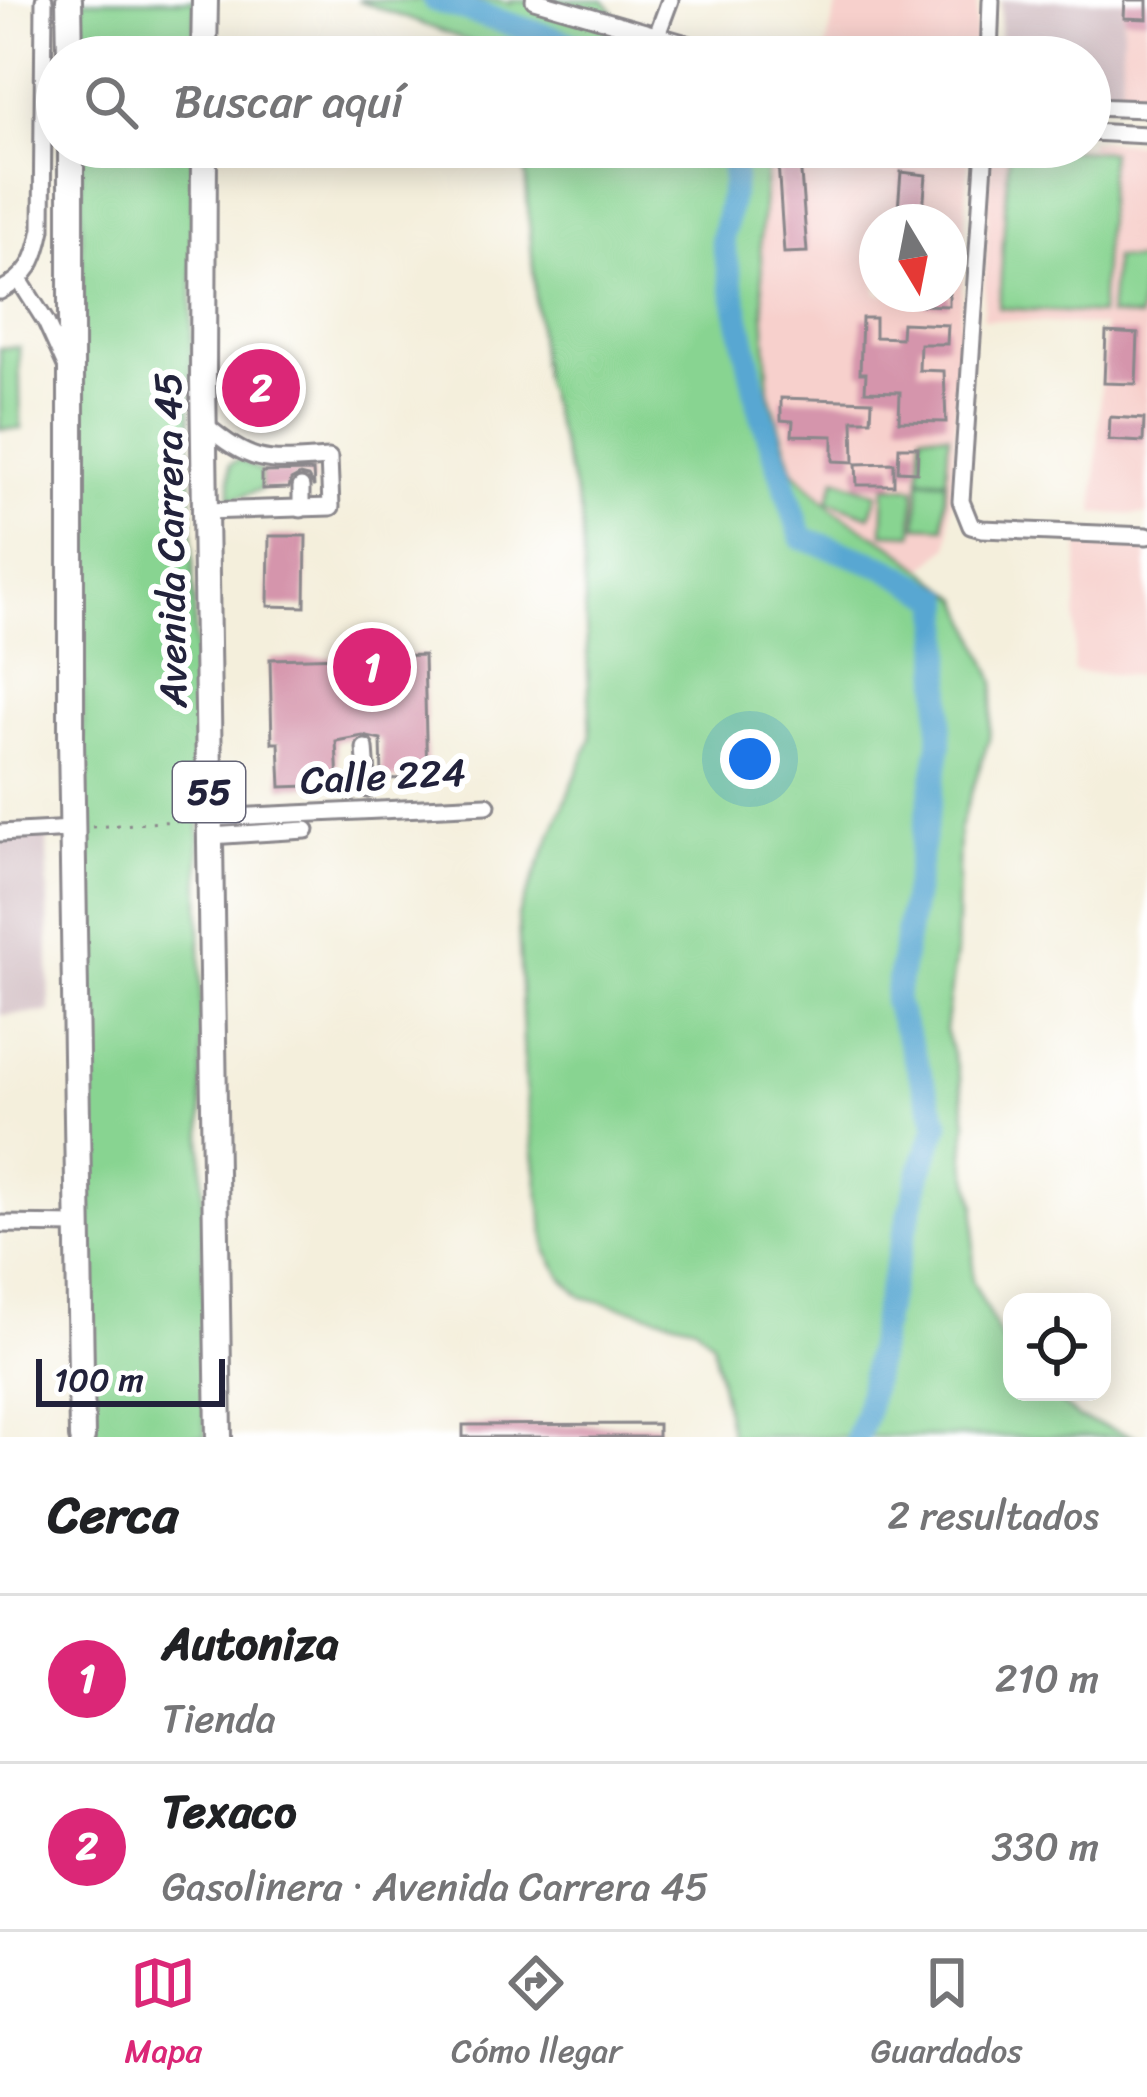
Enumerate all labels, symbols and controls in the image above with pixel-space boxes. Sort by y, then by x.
search box [36,36,1111,168]
text: Buscar aquí [174,62,403,142]
icon: search [78,69,144,135]
north arrow [859,204,967,312]
pin: 2 [222,343,300,433]
street label: Avenida Carrera 45 [133,372,207,709]
pin: 1 [333,622,411,712]
your location [720,729,780,789]
street label: Calle 224 [298,737,468,815]
road number: 55 [173,762,245,822]
map controls [1003,1293,1111,1401]
button: locate [1003,1293,1111,1401]
text: 100 m [54,1351,144,1409]
scale bar [36,1353,225,1406]
text: Cerca [48,1470,178,1560]
text: 2 resultados [887,1481,1099,1550]
text: Autoniza [162,1604,339,1684]
text: 1 [79,1644,95,1713]
text: 210 m [995,1644,1099,1713]
text: Tienda [162,1684,276,1753]
text: Texaco [162,1772,296,1852]
text: 2 [76,1812,98,1881]
text: 330 m [991,1812,1099,1881]
text: Gasolinera · Avenida Carrera 45 [162,1852,709,1921]
tab: Mapa [125,1950,202,2080]
tab: Cómo llegar [451,1950,622,2080]
tab: Guardados [871,1950,1022,2080]

